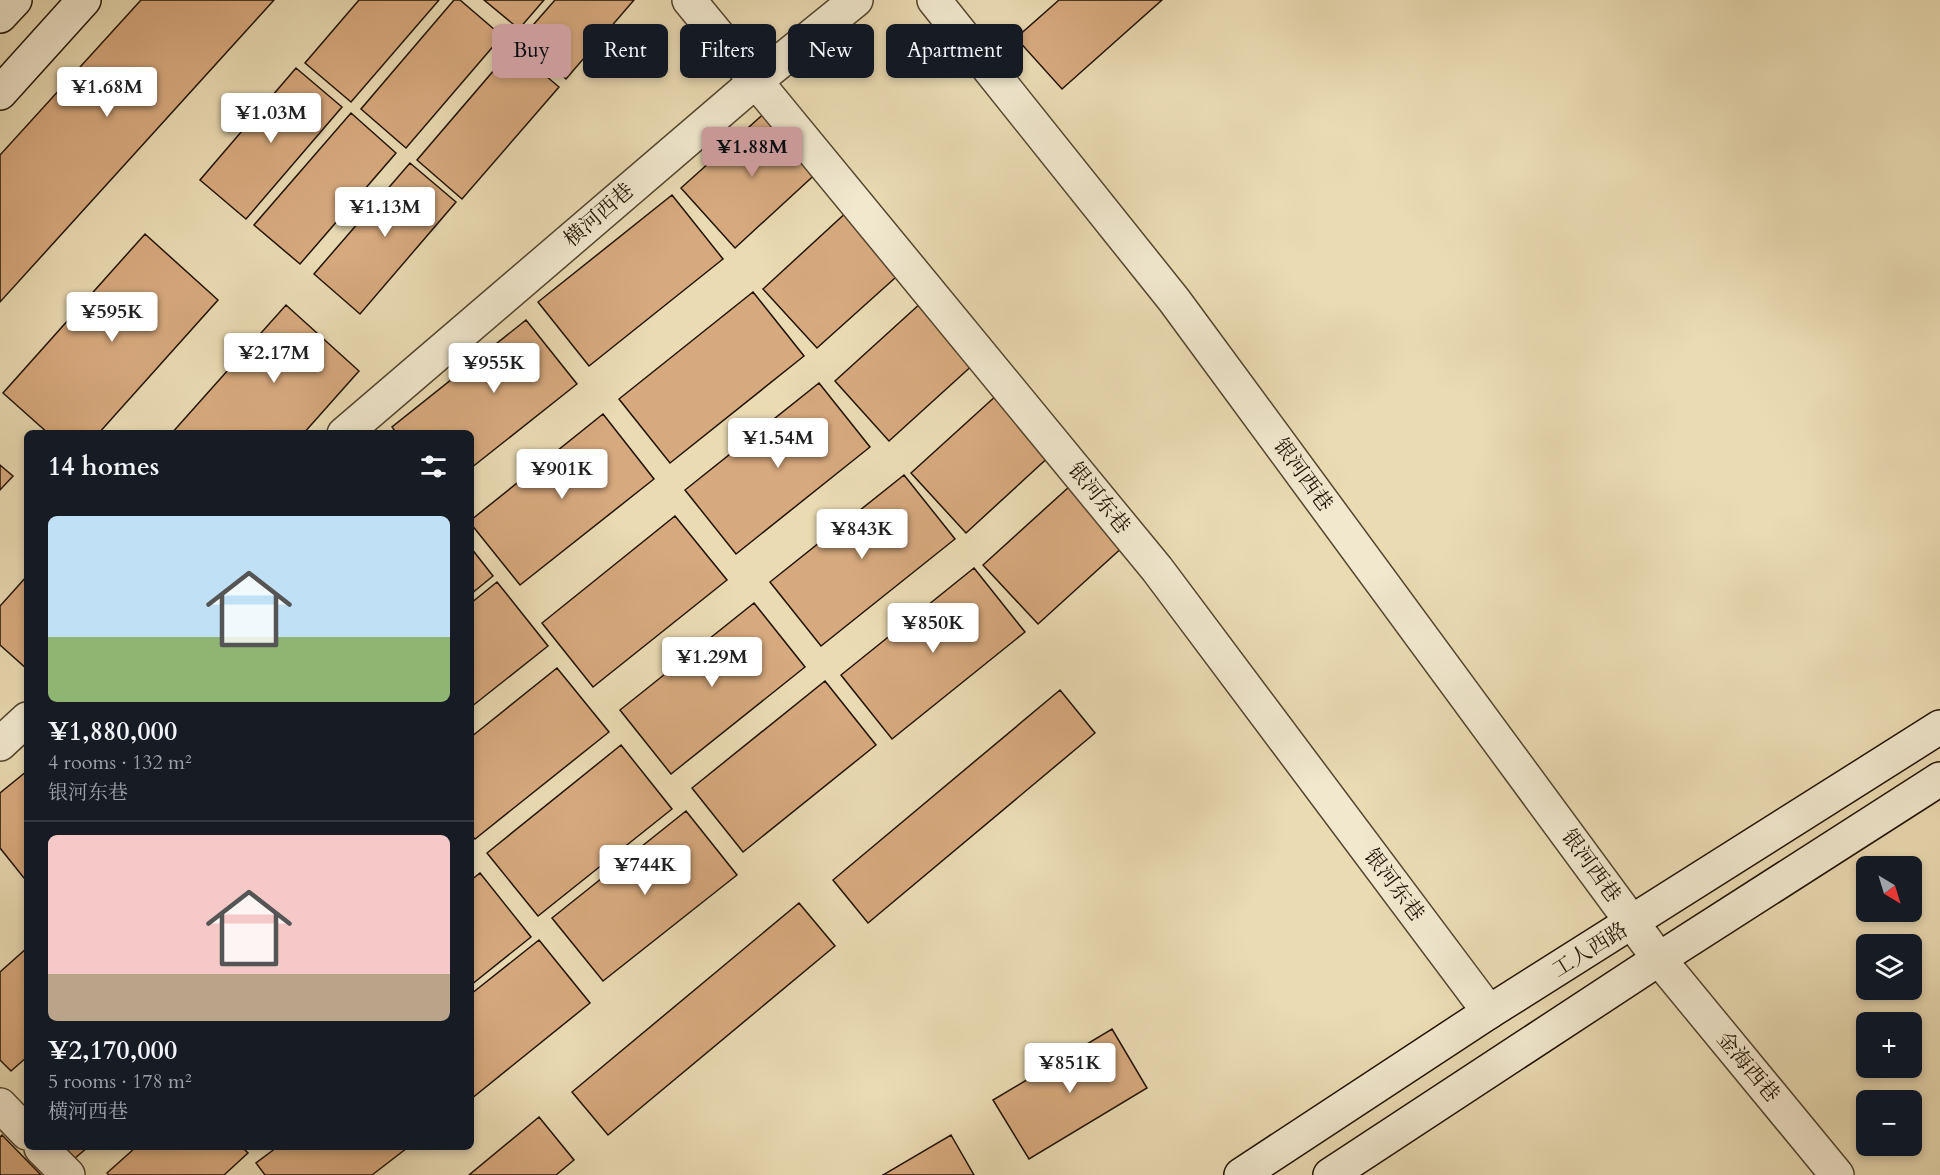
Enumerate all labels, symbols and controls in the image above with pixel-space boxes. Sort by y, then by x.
chip: Buy [492,24,571,78]
chip: Rent [583,24,668,78]
chip: Filters [680,24,776,78]
chip: New [788,24,874,78]
chip: Apartment [886,24,1023,78]
pin: ¥1.68M [58,67,156,118]
text: ¥1.68M [71,73,143,100]
pin: ¥1.03M [222,93,320,144]
text: ¥1.03M [235,99,307,126]
pin: ¥1.88M [703,127,801,178]
text: ¥1.88M [716,133,788,160]
street label: 横河西巷 [558,177,640,253]
pin: ¥1.13M [336,187,434,238]
text: ¥1.13M [349,193,421,220]
pin: ¥595K [70,292,154,343]
text: ¥595K [81,298,143,325]
pin: ¥2.17M [225,333,323,384]
text: ¥2.17M [238,339,310,366]
pin: ¥955K [452,343,536,394]
text: ¥955K [463,349,525,376]
pin: ¥1.54M [729,418,827,469]
text: ¥1.54M [742,424,814,451]
street label: 银河西巷 [1267,432,1339,518]
text: 14 homes [48,449,159,484]
pin: ¥901K [520,449,604,500]
icon: filters [417,450,450,483]
text: ¥901K [531,455,593,482]
street label: 银河东巷 [1061,456,1137,540]
pin: ¥843K [820,509,904,560]
text: ¥843K [831,515,893,542]
icon: home [195,555,303,663]
pin: ¥850K [891,603,975,654]
text: ¥850K [902,609,964,636]
pin: ¥1.29M [663,637,761,688]
text: ¥1.29M [676,643,748,670]
text: ¥1,880,000 [48,714,177,749]
text: 4 rooms · 132 m² [48,749,192,776]
text: 银河东巷 [48,779,128,806]
street label: 银河西巷 [1555,823,1627,909]
street label: 银河东巷 [1357,843,1431,927]
pin: ¥744K [603,845,687,896]
text: ¥744K [614,851,676,878]
north arrow [1856,856,1922,922]
map controls [1856,856,1922,1156]
icon: home [195,874,303,982]
street label: 工人西路 [1547,915,1633,985]
button: layers [1856,934,1922,1000]
button: + [1856,1012,1922,1078]
street label: 金海西巷 [1710,1026,1786,1108]
text: ¥2,170,000 [48,1033,177,1068]
pin: ¥851K [1028,1043,1112,1094]
text: ¥851K [1039,1049,1101,1076]
text: 5 rooms · 178 m² [48,1068,192,1095]
button: − [1856,1090,1922,1156]
text: 横河西巷 [48,1098,128,1125]

